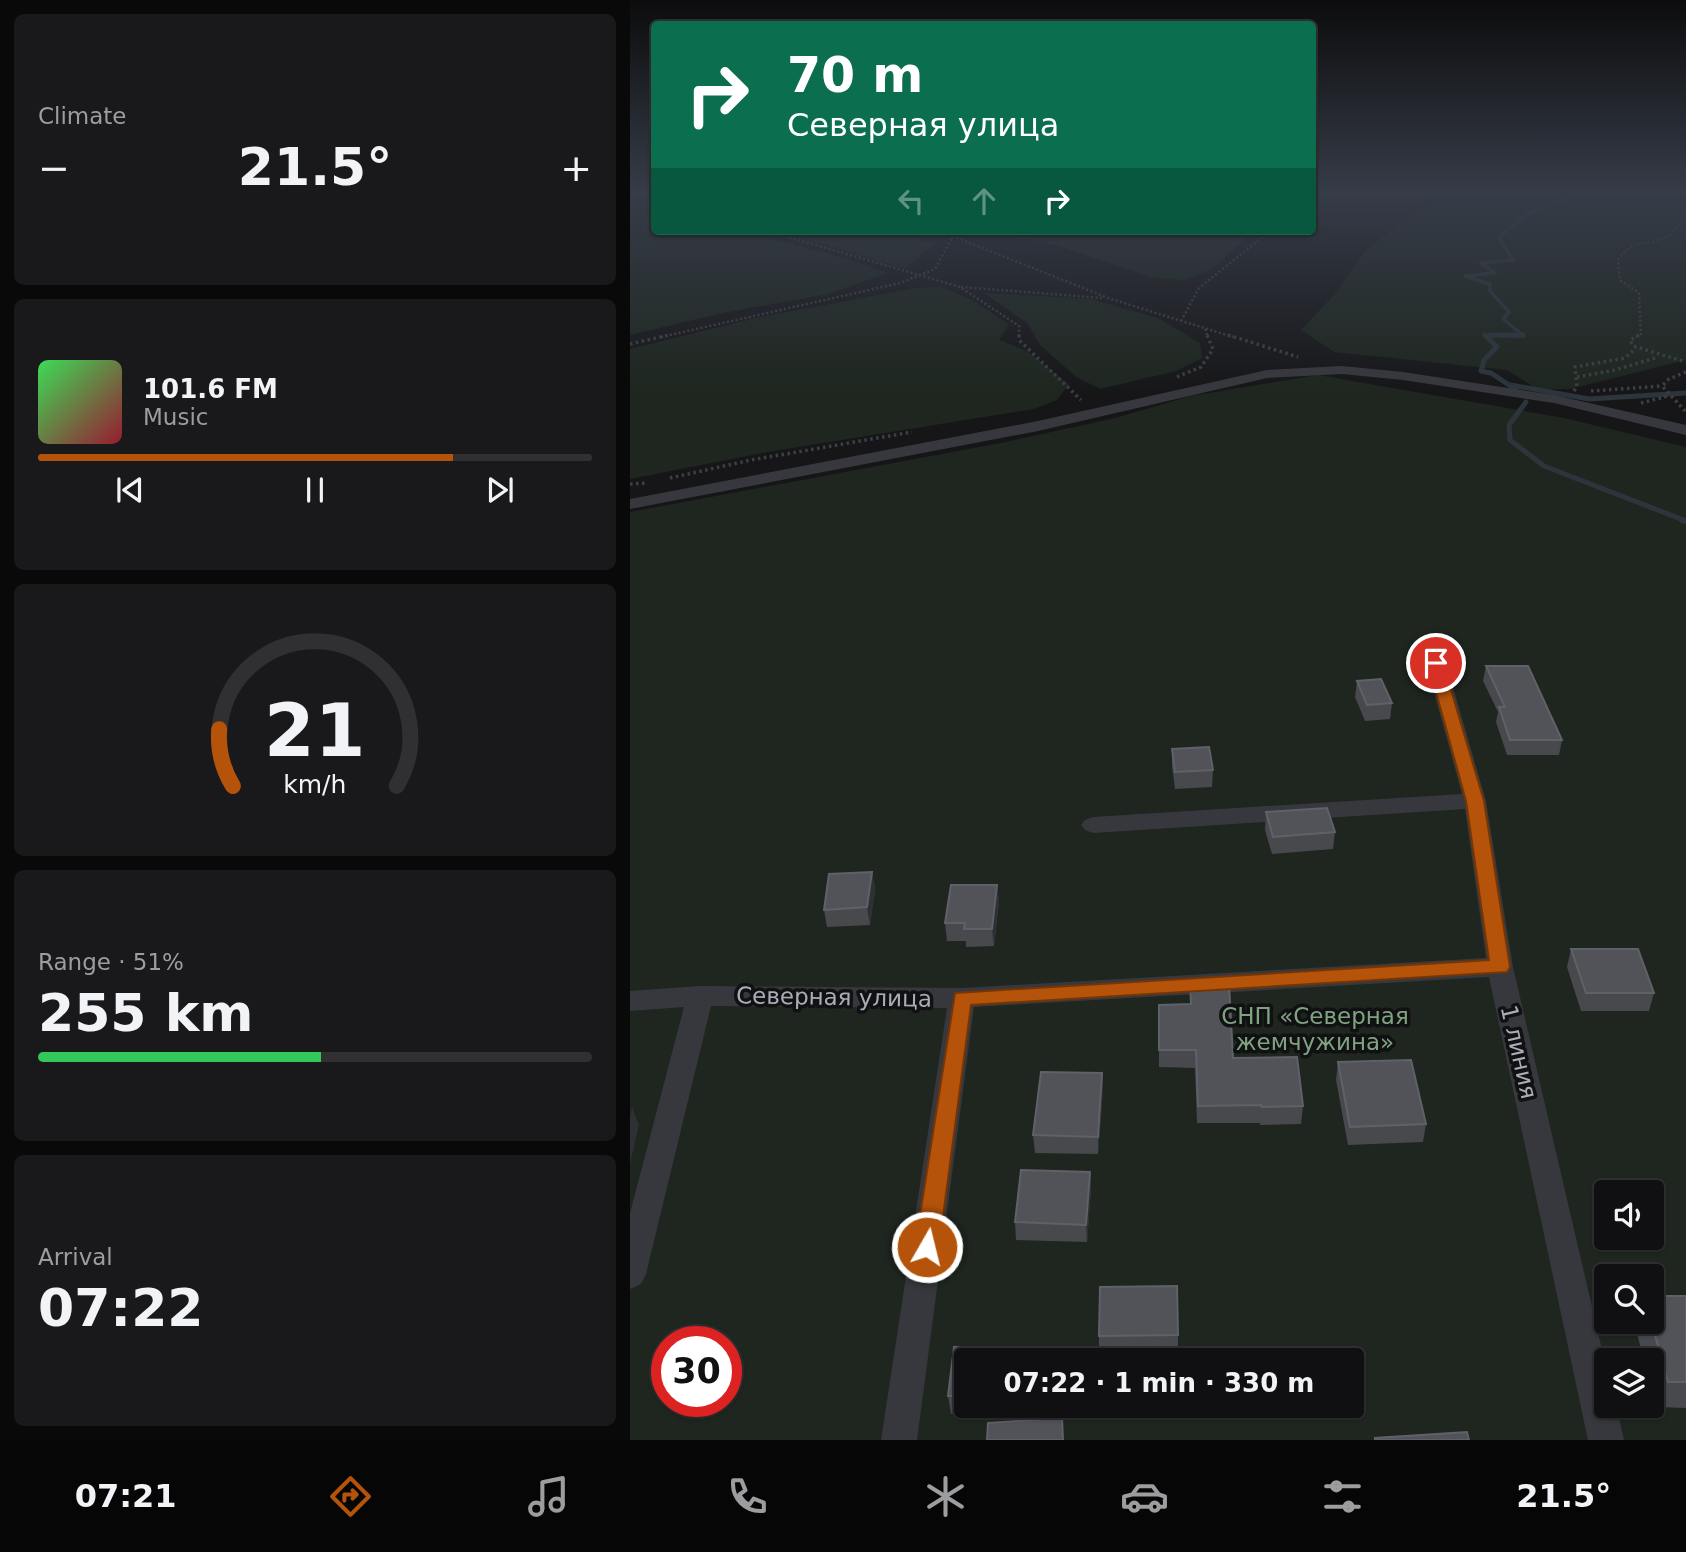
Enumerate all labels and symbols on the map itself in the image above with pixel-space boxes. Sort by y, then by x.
pin [1406,633,1466,693]
street label: Северная улица [736,982,932,1012]
park label: СНП «Северная жемчужина» [1221,1003,1409,1055]
street label: 1 линия [1496,1003,1542,1101]
position arrow [890,1210,964,1284]
speed limit sign: 30 [651,1326,742,1417]

